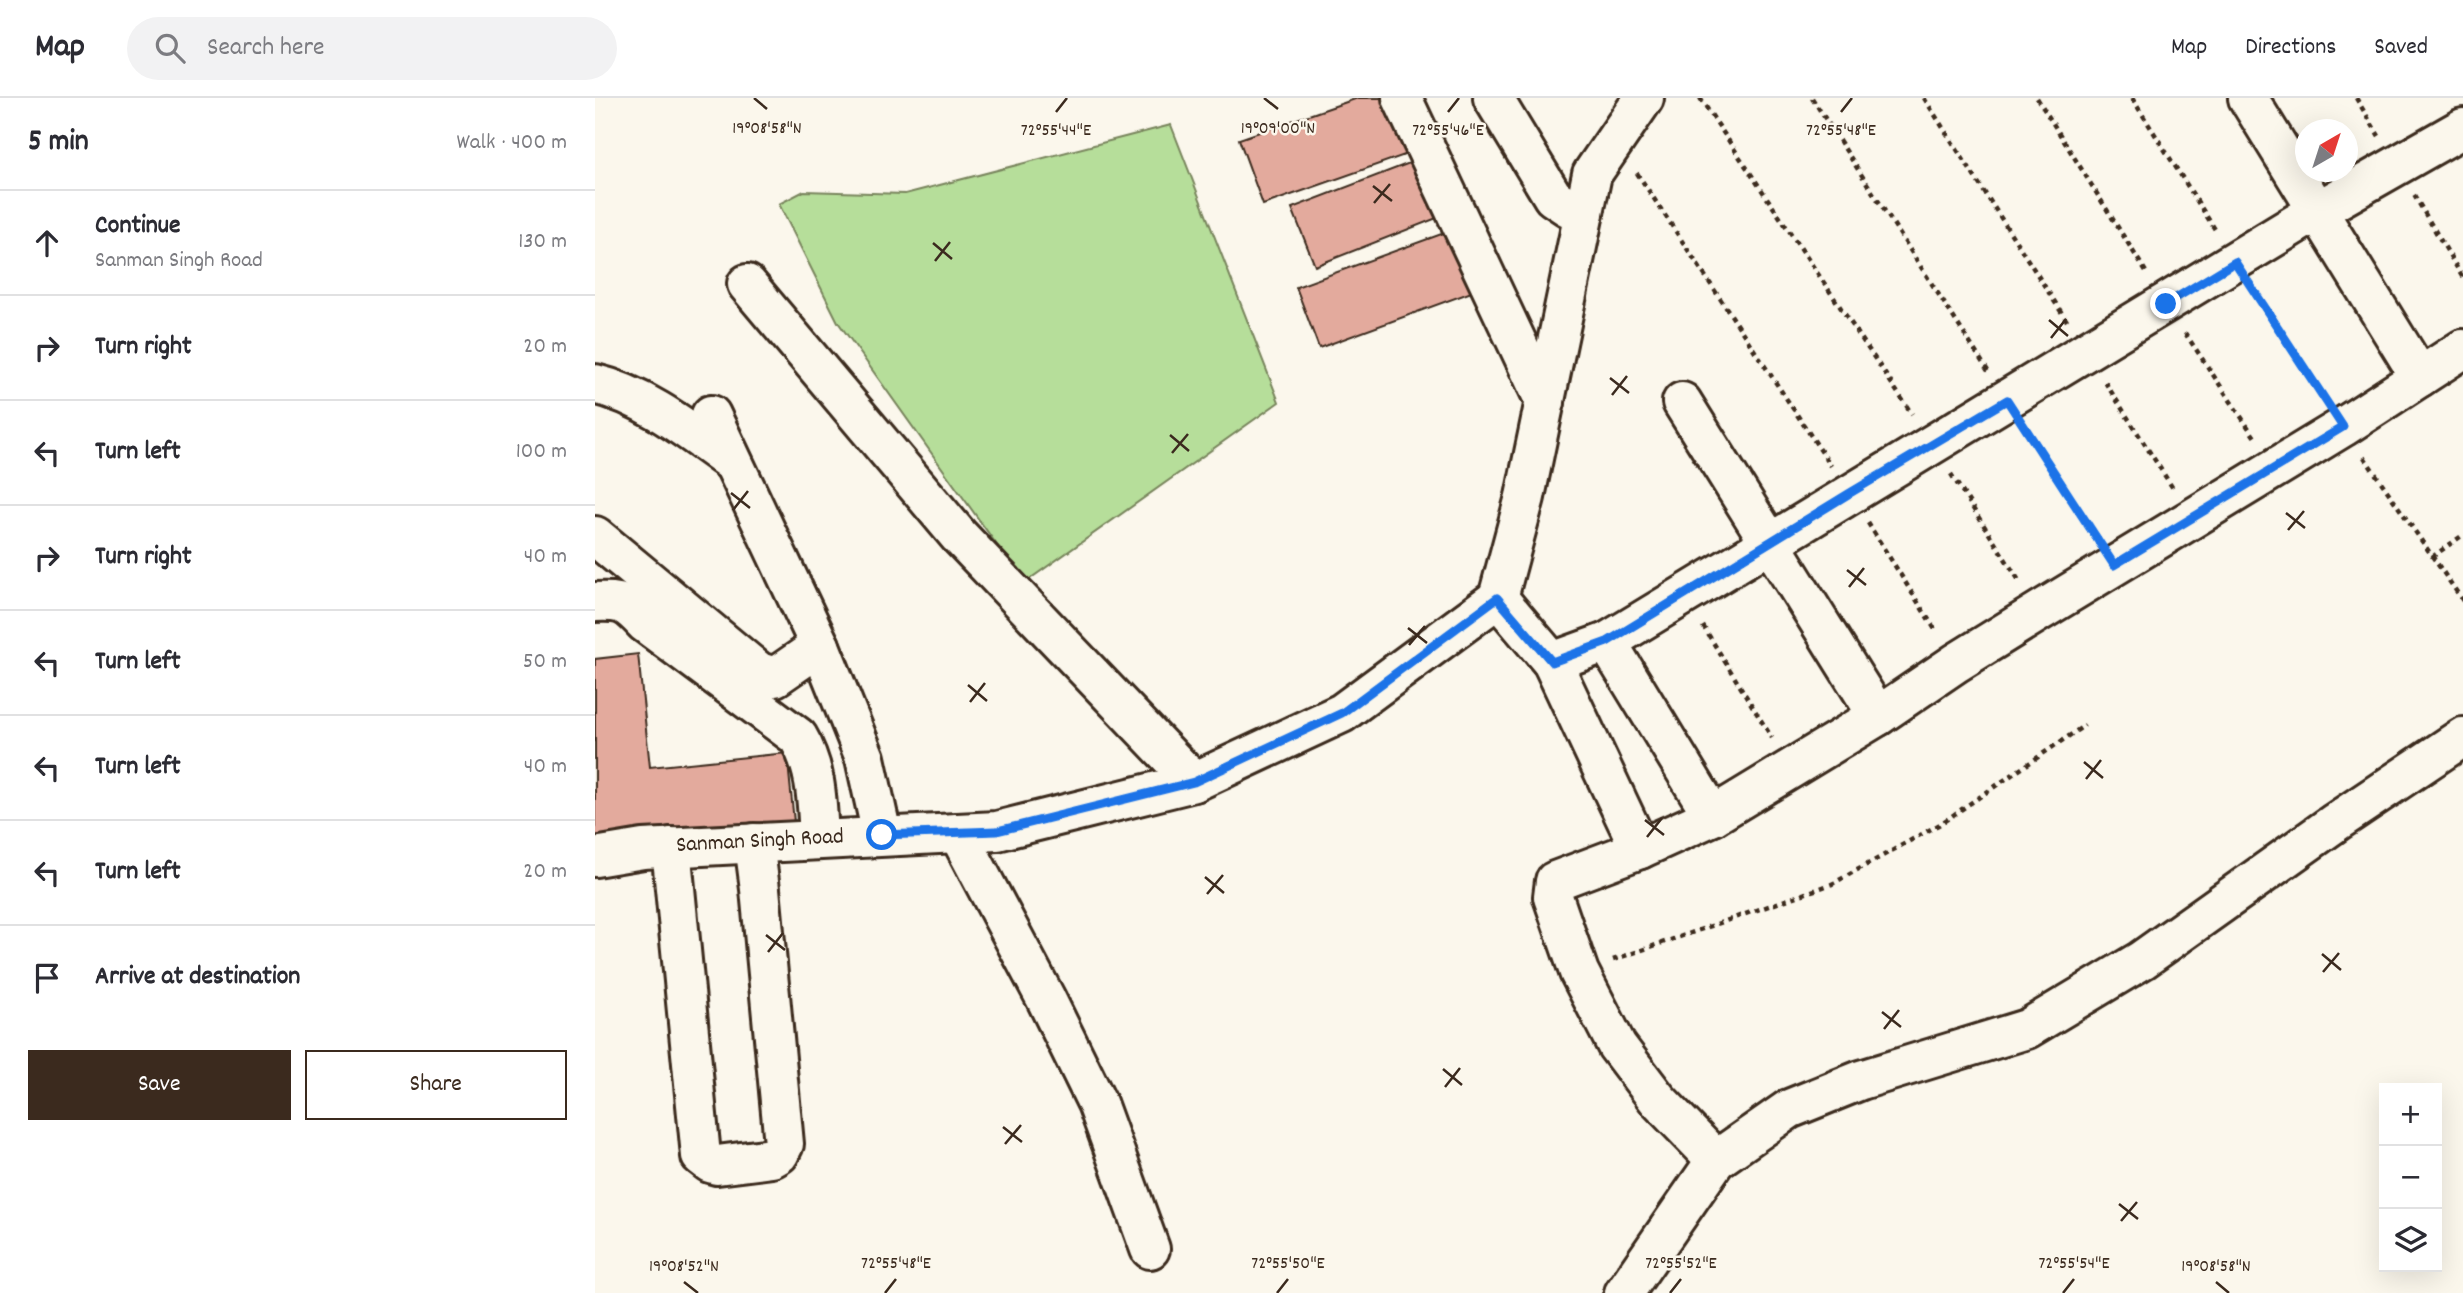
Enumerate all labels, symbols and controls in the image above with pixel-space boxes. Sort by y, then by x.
search box [127,17,617,80]
text: Map [35,25,85,72]
icon: search [151,29,189,67]
text: Search here [207,30,325,67]
text: Map [2171,31,2207,65]
text: Directions [2245,31,2336,65]
text: Saved [2374,31,2428,65]
text: 19°08'58"N [732,117,802,142]
text: 19°09'00"N [1241,117,1315,142]
text: 72°55'44"E [1021,119,1091,144]
text: 72°55'46"E [1412,119,1484,144]
text: 72°55'48"E [1806,119,1876,144]
north arrow [2295,119,2358,182]
text: 5 min [28,122,89,165]
text: Walk · 400 m [457,127,567,160]
text: Continue [95,208,180,245]
icon: ahead [28,224,66,262]
text: 130 m [518,226,567,259]
text: Sanman Singh Road [95,245,263,278]
route end [2150,288,2181,319]
icon: right [28,329,66,367]
text: Turn right [95,329,192,366]
text: 20 m [523,331,567,364]
icon: left [28,434,66,472]
text: Turn left [95,434,181,471]
text: 100 m [516,436,567,469]
icon: right [28,539,66,577]
text: Turn right [95,539,192,576]
text: 40 m [524,541,567,574]
icon: left [28,644,66,682]
text: Turn left [95,644,181,681]
text: 50 m [523,646,567,679]
icon: left [28,749,66,787]
text: Turn left [95,749,181,786]
text: 40 m [524,751,567,784]
route start [866,819,897,850]
street label: Sanman Singh Road [675,821,845,863]
icon: left [28,854,66,892]
text: Turn left [95,854,181,891]
text: 20 m [523,856,567,889]
icon: arrive [28,959,66,997]
text: Arrive at destination [95,959,300,996]
button: Save [28,1050,291,1120]
button: Share [305,1050,567,1120]
map controls [2379,1083,2442,1272]
button: + [2379,1083,2442,1146]
button: − [2379,1146,2442,1209]
button: layers [2379,1209,2442,1272]
text: 72°55'48"E [861,1252,931,1277]
text: 72°55'50"E [1251,1252,1325,1277]
text: 72°55'52"E [1645,1252,1717,1277]
text: 72°55'54"E [2038,1252,2110,1277]
text: 19°08'52"N [649,1255,719,1280]
text: 19°08'58"N [2181,1255,2251,1280]

